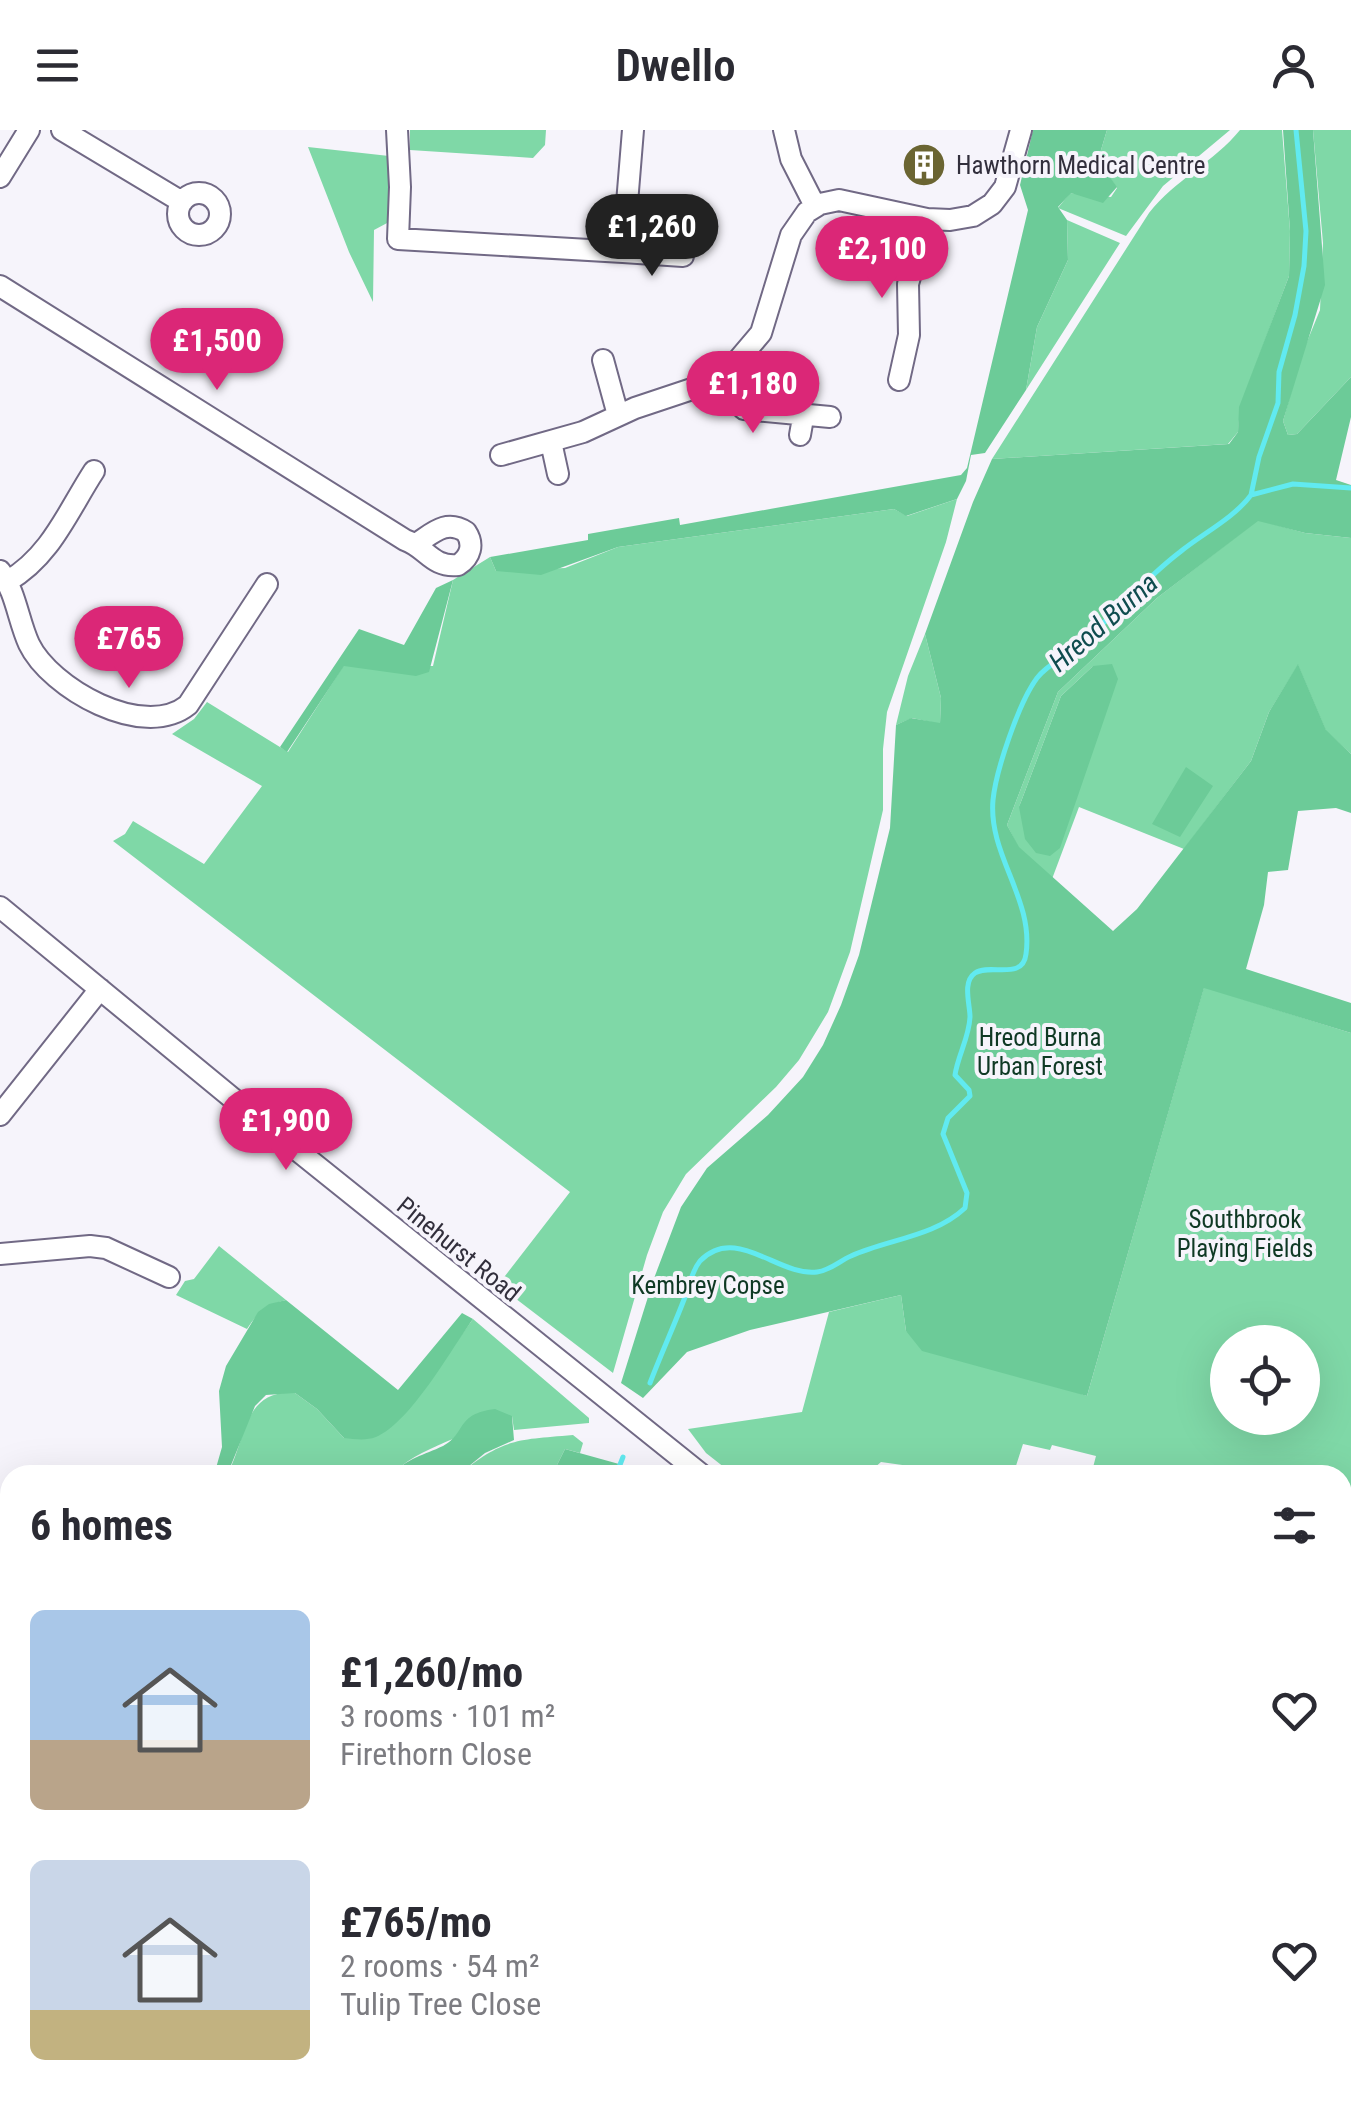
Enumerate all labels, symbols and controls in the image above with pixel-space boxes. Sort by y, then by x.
icon: menu [30,38,85,93]
icon: person [1266,38,1321,93]
text: Dwello [615,39,736,92]
building icon: Hawthorn Medical Centre [901,142,947,188]
place label: Hawthorn Medical Centre [956,151,1205,180]
pin: £1,260 [571,194,733,279]
text: £1,260 [607,207,697,245]
pin: £2,100 [801,216,963,301]
text: £2,100 [837,229,927,267]
pin: £1,500 [136,308,298,393]
text: £1,500 [172,321,262,359]
pin: £1,180 [672,351,834,436]
text: £1,180 [708,364,798,402]
water label: Hreod Burna [1042,566,1165,679]
pin: £765 [70,606,188,691]
text: £765 [96,619,162,657]
park label: Hreod Burna Urban Forest [977,1023,1103,1081]
pin: £1,900 [205,1088,367,1173]
text: £1,900 [241,1101,331,1139]
street label: Pinehurst Road [391,1191,526,1308]
park label: Southbrook Playing Fields [1177,1205,1313,1263]
park label: Kembrey Copse [631,1271,785,1300]
map controls [1210,1325,1320,1435]
button: locate [1210,1325,1320,1435]
icon: filters [1267,1498,1322,1553]
text: 6 homes [30,1501,173,1550]
text: £1,260/mo [340,1648,523,1697]
icon: home [110,1650,230,1770]
icon: heart [1267,1683,1322,1738]
text: 3 rooms · 101 m² [340,1697,555,1735]
text: Firethorn Close [340,1735,532,1773]
text: £765/mo [340,1898,492,1947]
icon: home [110,1900,230,2020]
icon: heart [1267,1933,1322,1988]
text: 2 rooms · 54 m² [340,1947,539,1985]
text: Tulip Tree Close [340,1985,541,2023]

